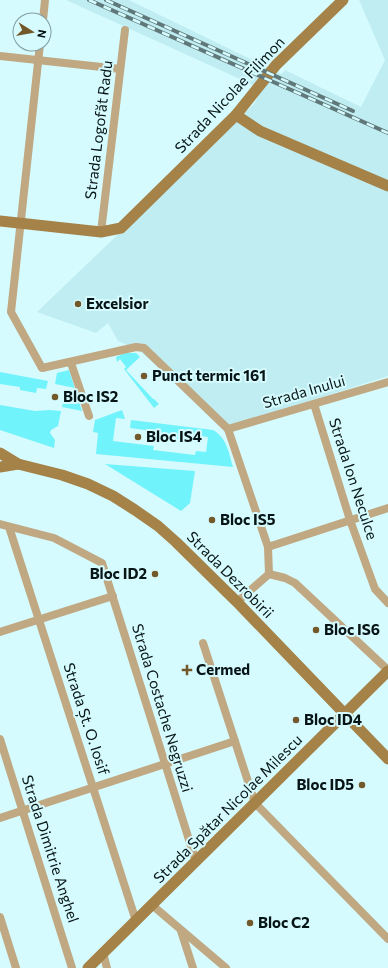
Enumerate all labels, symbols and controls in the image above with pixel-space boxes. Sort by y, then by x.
north arrow [12,12,52,52]
text: N [35,29,49,39]
street label: Strada Nicolae Filimon [171,32,288,156]
street label: Strada Logofăt Radu [81,59,115,200]
place label: Excelsior [86,294,149,312]
marker: Excelsior [73,299,83,309]
place label: Punct termic 161 [152,366,266,384]
marker: Punct termic 161 [139,371,149,381]
street label: Strada Inului [260,371,347,411]
place label: Bloc IS2 [63,387,118,405]
marker: Bloc IS2 [50,392,60,402]
street label: Strada Ion Neculce [326,416,382,542]
place label: Bloc IS4 [146,427,202,445]
marker: Bloc IS4 [133,432,143,442]
place label: Bloc IS5 [220,510,276,528]
marker: Bloc IS5 [207,515,217,525]
street label: Strada Dezrobirii [184,527,278,621]
place label: Bloc ID2 [90,564,147,582]
marker: Bloc ID2 [150,569,160,579]
place label: Bloc IS6 [324,620,380,638]
street label: Strada Costache Negruzzi [129,621,197,794]
marker: Bloc IS6 [311,625,321,635]
street label: Strada Șt. O. Iosif [58,660,114,778]
place label: Cermed [196,660,250,678]
marker: Cermed [181,664,193,676]
place label: Bloc ID4 [304,710,362,728]
marker: Bloc ID4 [291,715,301,725]
street label: Strada Spătar Nicolae Milescu [149,730,305,886]
street label: Strada Dimitrie Anghel [19,773,83,925]
place label: Bloc ID5 [296,775,354,793]
marker: Bloc ID5 [357,780,367,790]
place label: Bloc C2 [258,913,310,931]
marker: Bloc C2 [245,918,255,928]

